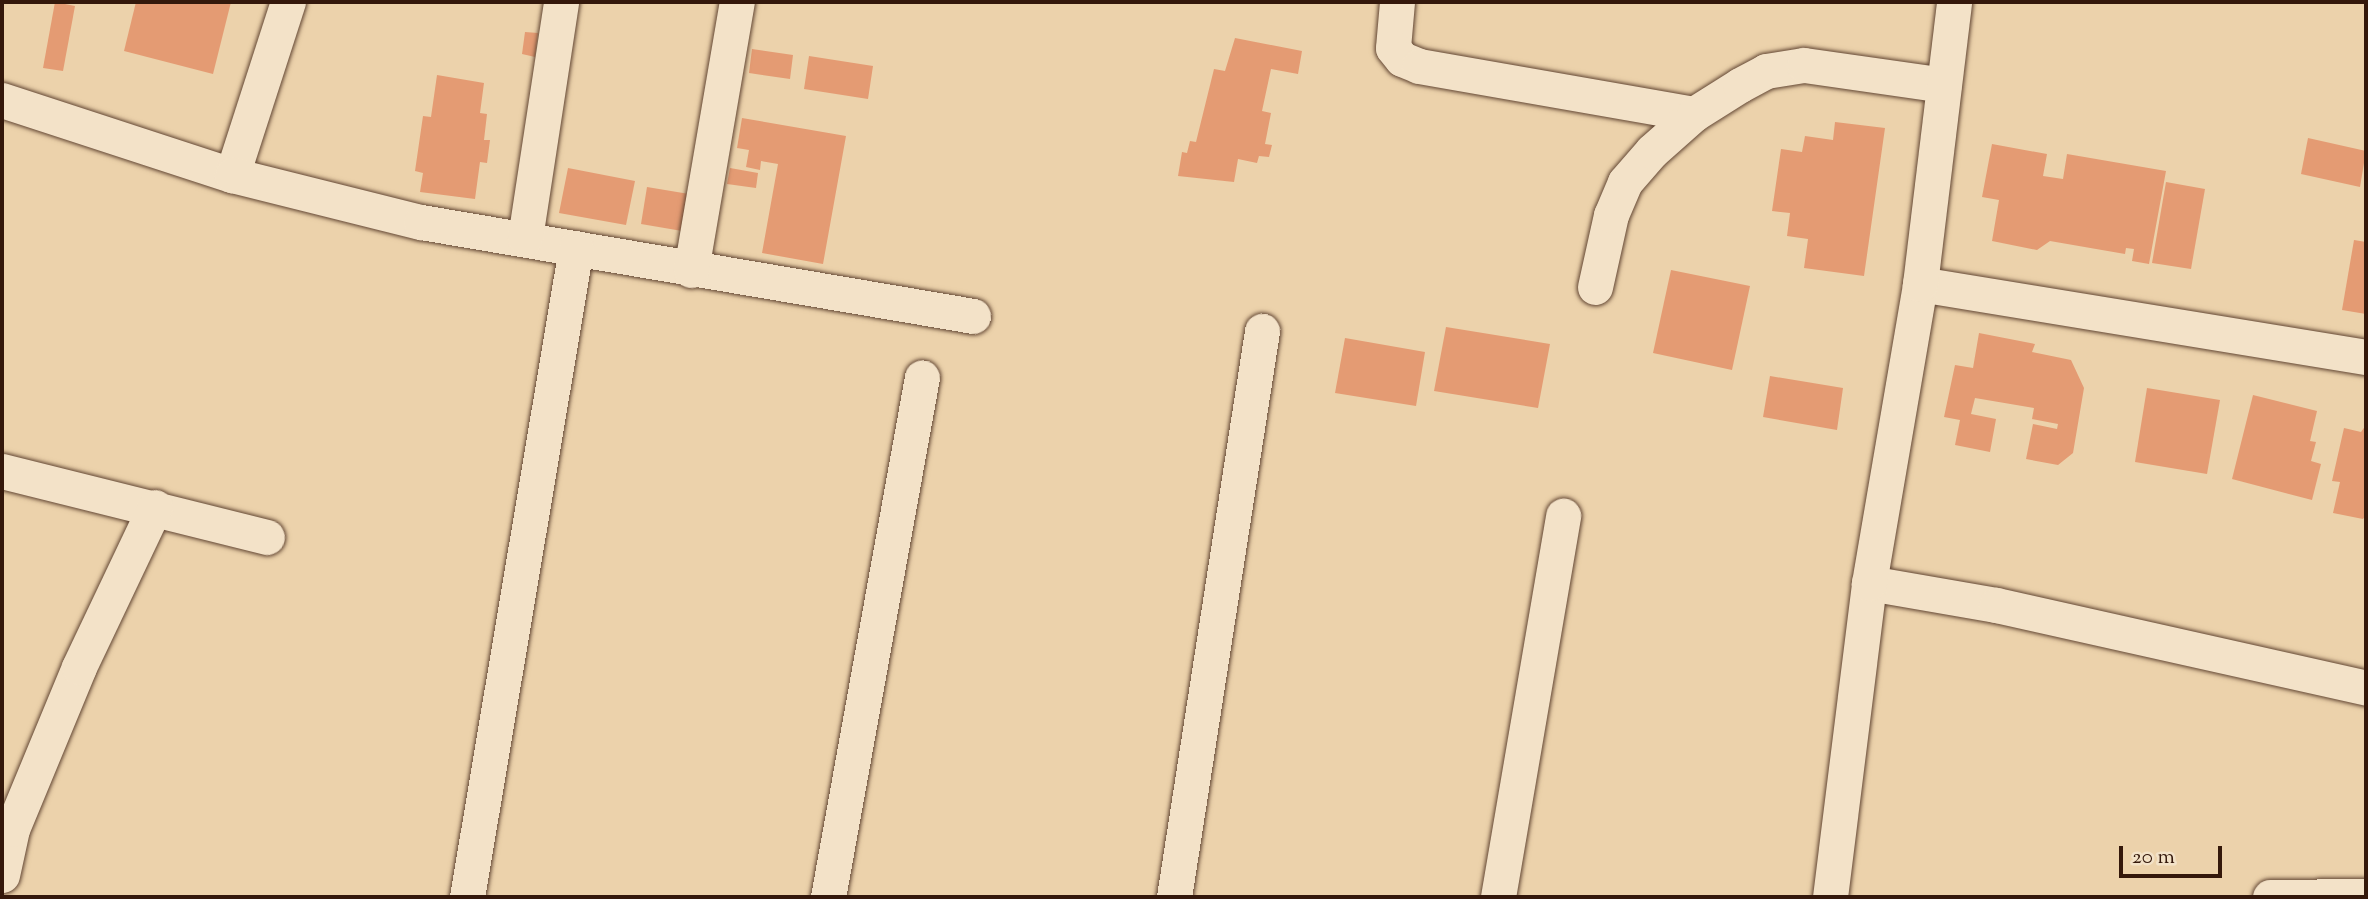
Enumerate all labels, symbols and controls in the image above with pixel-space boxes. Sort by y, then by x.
scale bar [2123,832,2226,876]
text: 20 m [2132,843,2175,873]

